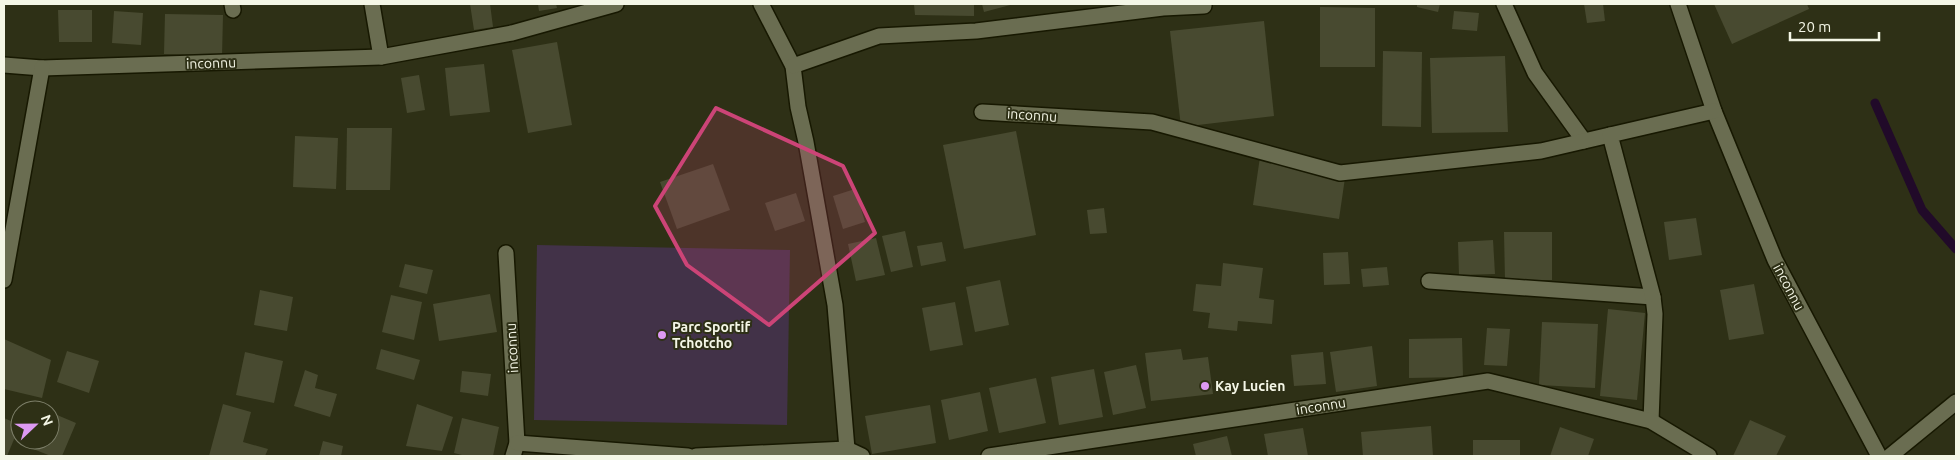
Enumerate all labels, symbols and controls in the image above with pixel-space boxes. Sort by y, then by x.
scale bar [1790,10,1879,42]
text: 20 m [1798,18,1831,35]
street label: inconnu [186,54,236,72]
street label: inconnu [1006,105,1058,125]
street label: inconnu [1770,261,1808,313]
place label: Parc Sportif Tchotcho [672,319,751,351]
street label: inconnu [503,323,521,373]
marker: Parc Sportif Tchotcho [656,329,668,341]
place label: Kay Lucien [1215,378,1285,394]
marker: Kay Lucien [1199,380,1211,392]
street label: inconnu [1295,394,1347,418]
north arrow [10,400,60,450]
text: N [38,412,56,428]

